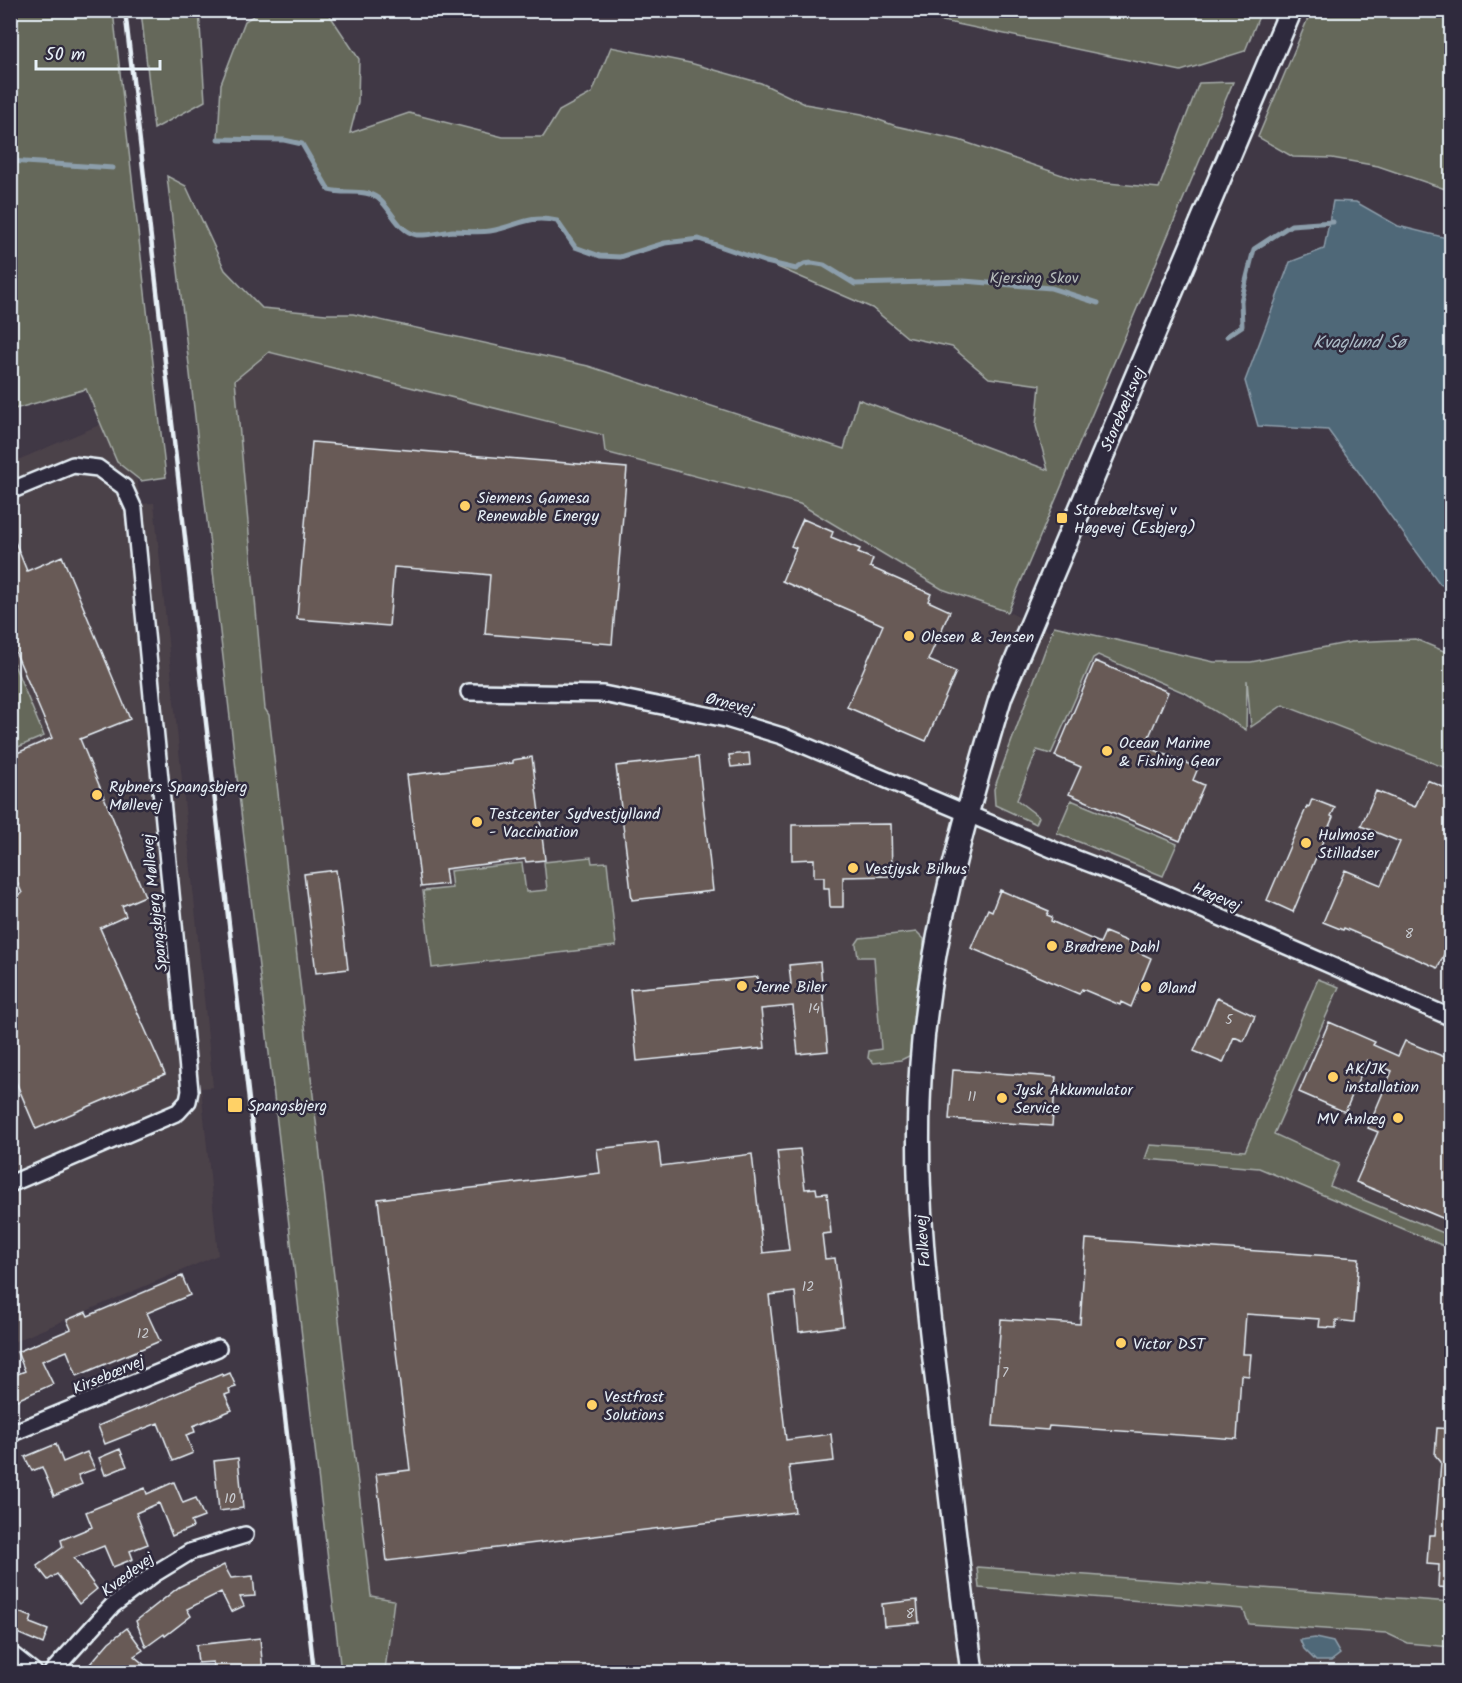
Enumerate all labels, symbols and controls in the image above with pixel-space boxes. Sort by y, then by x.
scale bar [36,33,160,71]
text: 50 m [45,41,85,70]
park label: Kjersing Skov [989,266,1079,291]
water label: Kvaglund Sø [1313,329,1408,358]
street label: Storebæltsvej [1094,363,1153,456]
place label: Siemens Gamesa Renewable Energy [477,486,599,529]
place label: Storebæltsvej v Høgevej (Esbjerg) [1074,498,1196,541]
marker: Siemens Gamesa Renewable Energy [458,499,472,513]
marker: Storebæltsvej v Høgevej (Esbjerg) [1055,511,1069,525]
place label: Olesen & Jensen [921,625,1034,650]
marker: Olesen & Jensen [902,629,916,643]
street label: Ørnevej [703,686,757,723]
place label: Ocean Marine & Fishing Gear [1119,731,1222,774]
marker: Ocean Marine & Fishing Gear [1100,744,1114,758]
place label: Rybners Spangsbjerg Møllevej [109,775,248,818]
marker: Rybners Spangsbjerg Møllevej [90,788,104,802]
place label: Testcenter Sydvestjylland - Vaccination [489,802,661,845]
marker: Testcenter Sydvestjylland - Vaccination [470,815,484,829]
place label: Hulmose Stilladser [1318,823,1381,866]
street label: Spangsbjerg Møllevej [136,832,175,973]
marker: Hulmose Stilladser [1299,836,1313,850]
place label: Vestjysk Bilhus [865,857,967,882]
marker: Vestjysk Bilhus [846,861,860,875]
street label: Høgevej [1188,876,1246,920]
house number: 8 [1405,923,1414,945]
place label: Brødrene Dahl [1064,935,1160,960]
marker: Brødrene Dahl [1045,939,1059,953]
place label: Jerne Biler [754,975,828,1000]
place label: Øland [1158,976,1197,1001]
marker: Jerne Biler [735,979,749,993]
marker: Øland [1139,980,1153,994]
house number: 14 [808,998,820,1020]
house number: 5 [1225,1009,1234,1031]
place label: AK/JK installation [1345,1057,1419,1100]
marker: AK/JK installation [1326,1070,1340,1084]
place label: Jysk Akkumulator Service [1014,1078,1134,1121]
house number: 11 [968,1086,976,1108]
marker: Jysk Akkumulator Service [995,1091,1009,1105]
place label: Spangsbjerg [248,1094,327,1119]
marker: Spangsbjerg [226,1096,244,1114]
place label: MV Anlæg [1317,1107,1386,1132]
marker: MV Anlæg [1391,1111,1405,1125]
street label: Falkevej [909,1213,938,1268]
house number: 12 [802,1276,814,1298]
house number: 12 [137,1323,149,1345]
place label: Victor DST [1133,1332,1206,1357]
marker: Victor DST [1114,1336,1128,1350]
street label: Kirsebærvej [69,1349,149,1402]
house number: 7 [1002,1362,1009,1384]
place label: Vestfrost Solutions [604,1385,665,1428]
marker: Vestfrost Solutions [585,1398,599,1412]
house number: 10 [224,1488,236,1510]
street label: Kvædevej [96,1546,161,1604]
house number: 8 [906,1603,915,1625]

